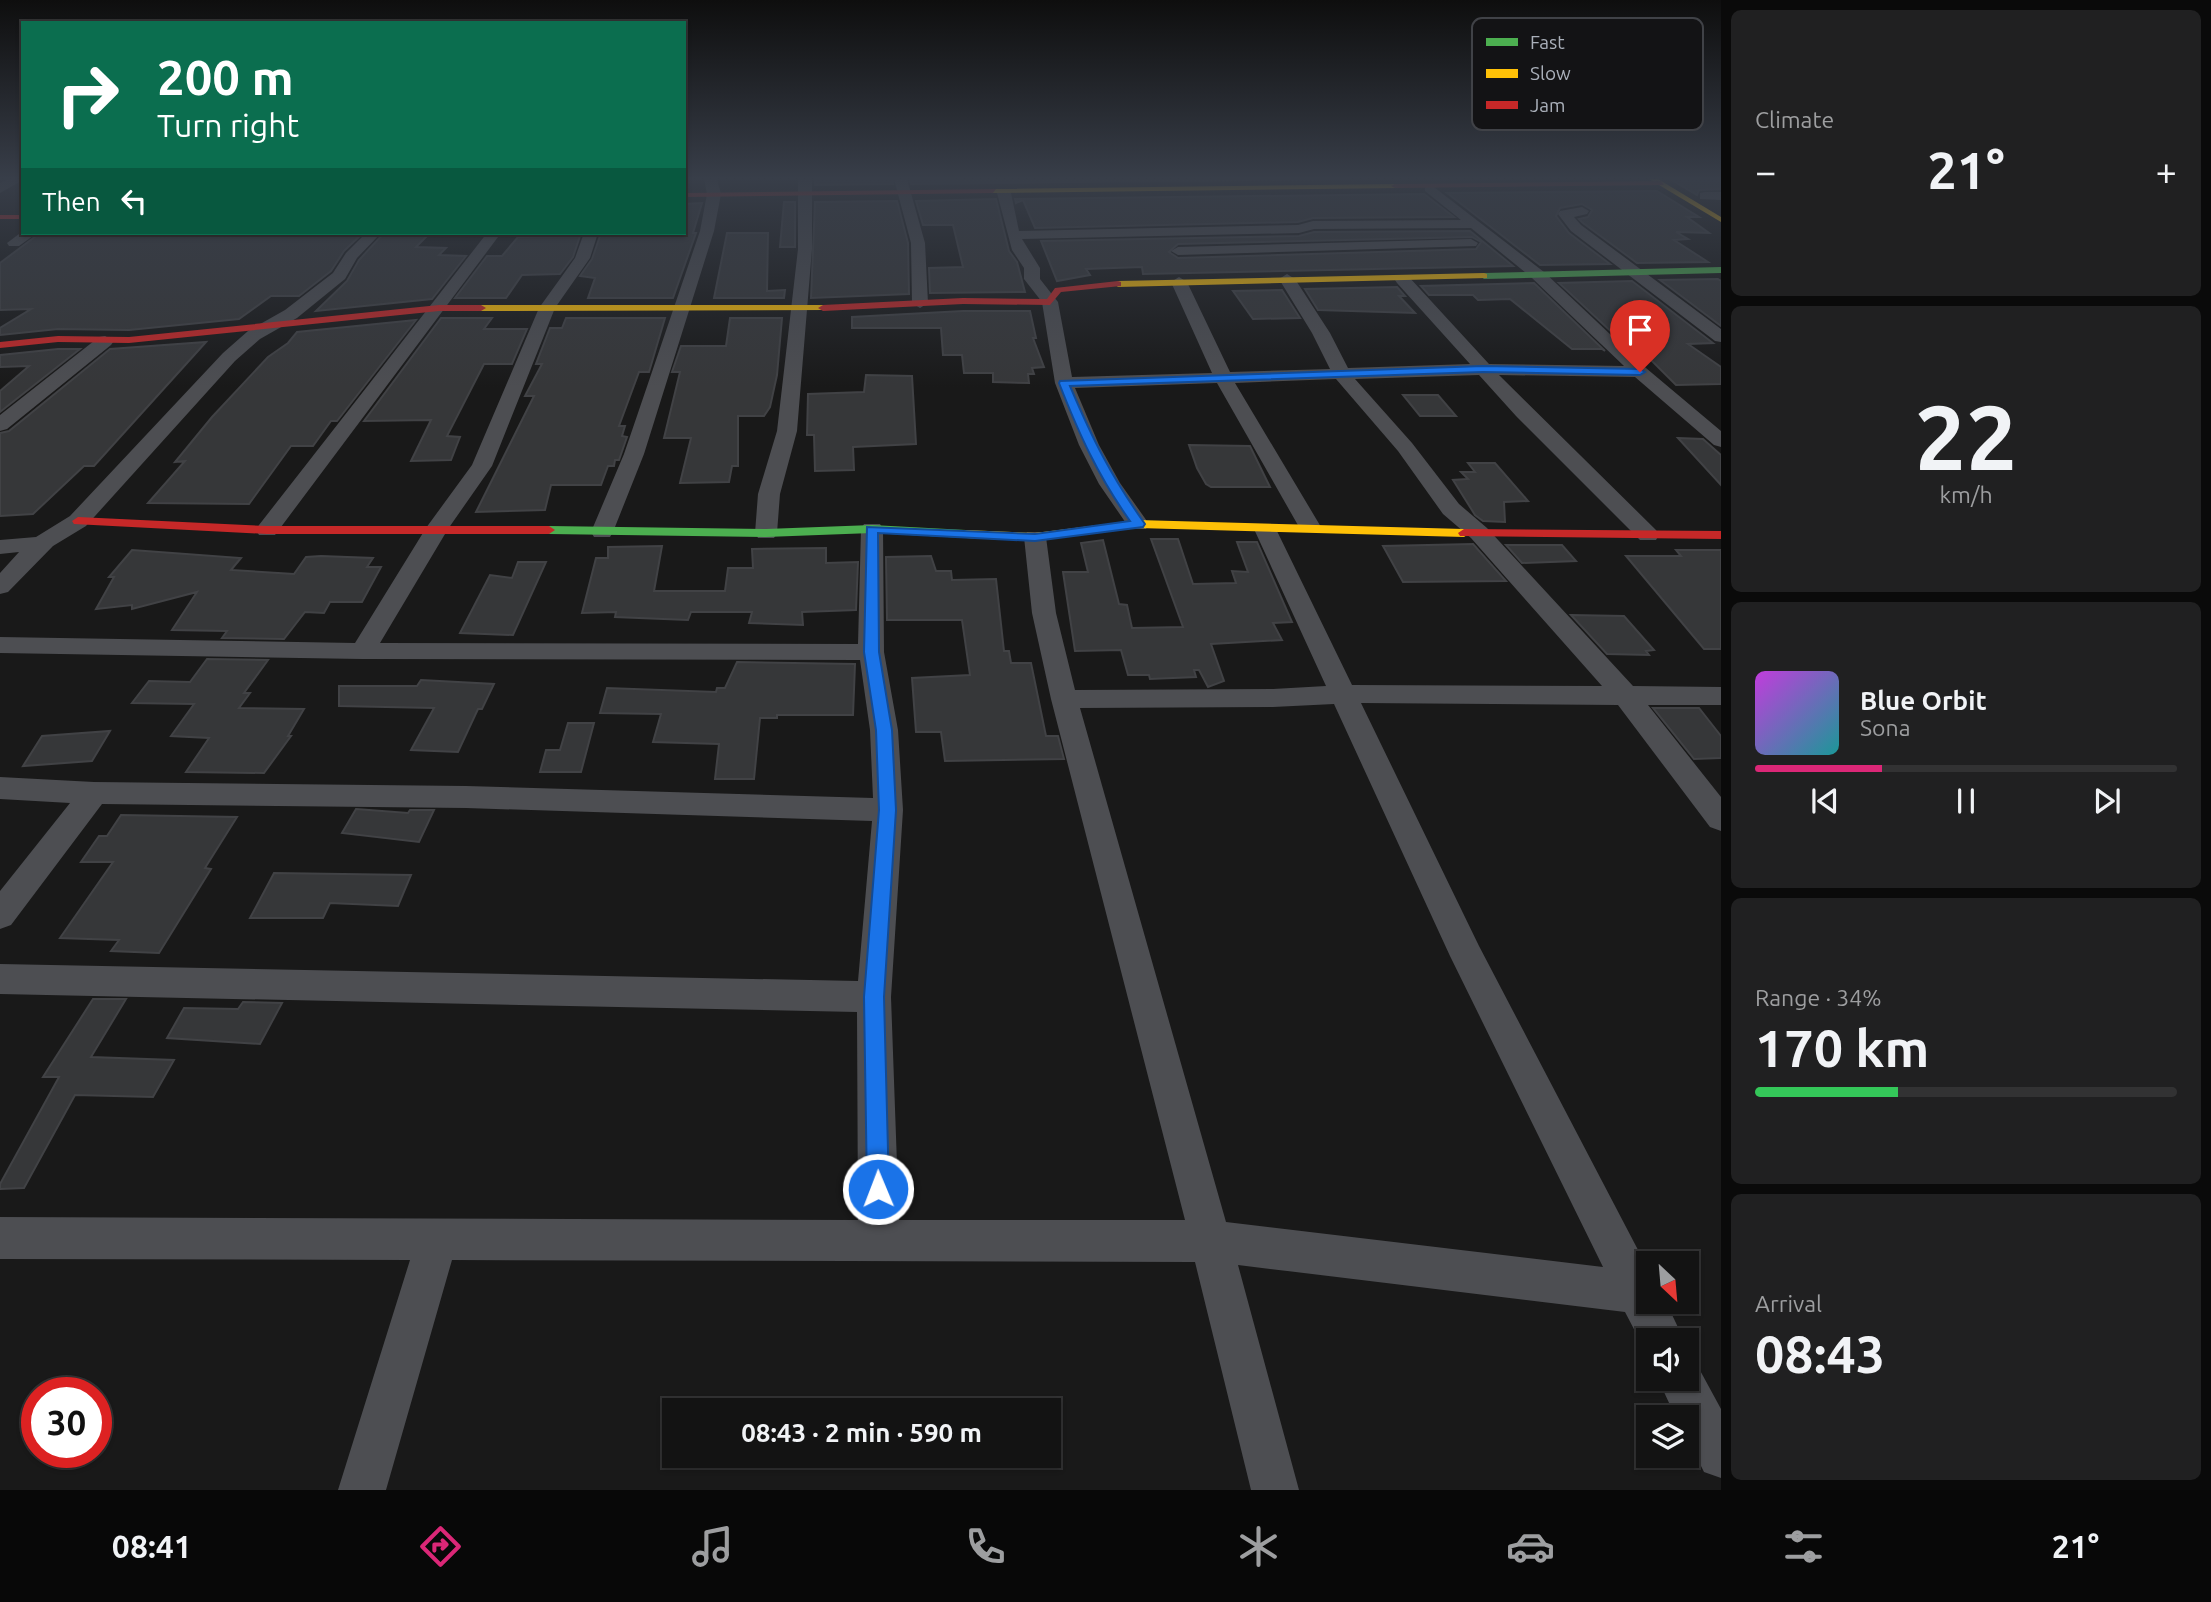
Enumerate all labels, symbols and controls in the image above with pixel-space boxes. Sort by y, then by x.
legend [1472,18,1703,130]
text: Fast [1530,31,1565,53]
icon: right [42,49,133,140]
text: 200 m [157,49,294,104]
text: Slow [1530,62,1571,84]
text: Jam [1530,94,1566,116]
text: Turn right [157,107,299,143]
text: Climate [1755,107,1834,132]
text: 21° [1927,141,2005,199]
text: − [1755,150,1776,192]
text: + [2156,150,2177,192]
icon: left [115,182,153,220]
text: Then [42,187,101,216]
pin [1610,300,1670,372]
icon: arrive [1621,311,1659,349]
text: 22 [1915,385,2017,487]
text: km/h [1939,482,1993,507]
text: Blue Orbit [1860,686,1987,715]
text: Sona [1860,715,1910,740]
icon: previous [1806,782,1844,820]
icon: pause [1947,782,1985,820]
icon: next [2088,782,2126,820]
text: Range · 34% [1755,985,1882,1010]
text: 170 km [1755,1019,1929,1077]
position arrow [841,1152,915,1226]
north arrow [1636,1251,1699,1314]
map controls [1636,1251,1699,1468]
text: Arrival [1755,1291,1822,1316]
text: 08:43 [1755,1325,1885,1383]
button: sound [1636,1328,1699,1391]
speed limit sign: 30 [21,1377,112,1468]
button: layers [1636,1405,1699,1468]
text: 08:43 · 2 min · 590 m [741,1418,982,1447]
icon: directions [416,1522,465,1571]
icon: music [688,1522,737,1571]
icon: phone [961,1522,1010,1571]
icon: climate [1234,1522,1283,1571]
icon: car [1506,1522,1555,1571]
icon: filters [1779,1522,1828,1571]
text: 08:41 [112,1528,192,1564]
text: 21° [2052,1528,2099,1564]

